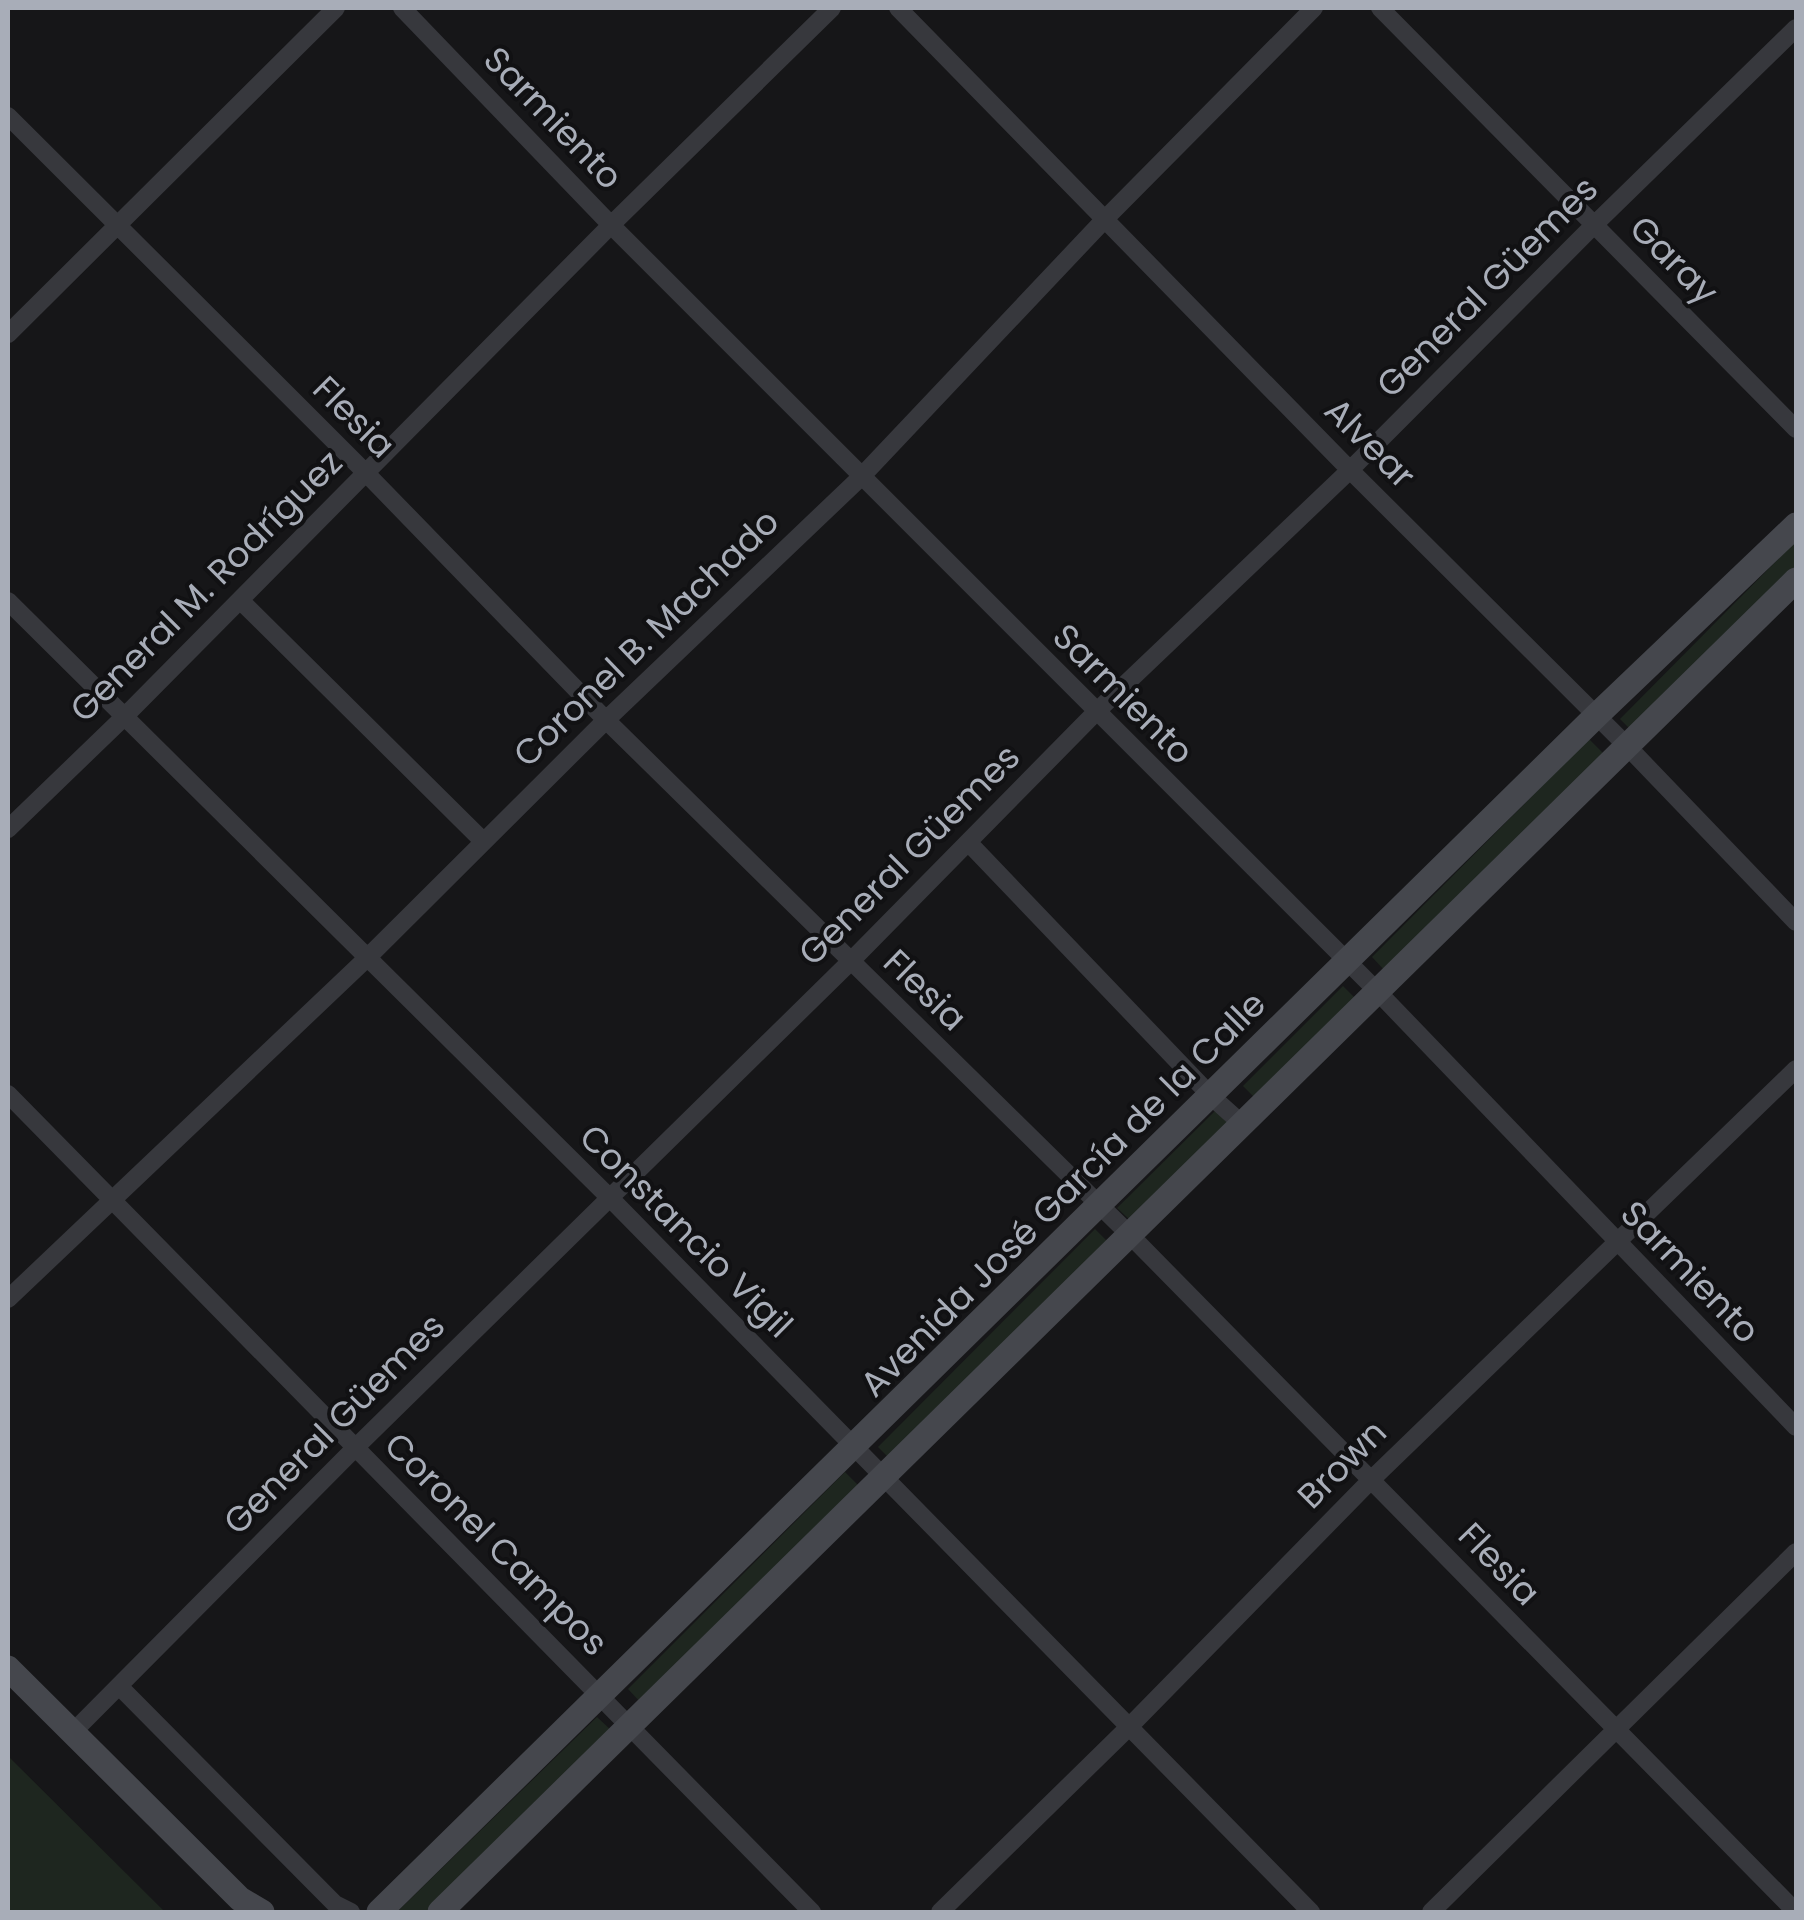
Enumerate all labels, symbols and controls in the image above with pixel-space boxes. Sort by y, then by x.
street label: Sarmiento [473,35,634,200]
street label: General Güemes [1365,165,1608,408]
street label: Garay [1619,204,1730,315]
street label: Flesia [302,364,407,469]
street label: Alvear [1314,386,1427,499]
street label: General M. Rodríguez [58,438,353,733]
street label: Coronel B. Machado [502,498,789,778]
street label: Sarmiento [1042,612,1205,775]
street label: General Güemes [787,733,1030,976]
street label: Flesia [873,938,978,1041]
street label: Avenida José García de la Calle [849,980,1276,1407]
street label: Constancio Vigil [569,1113,804,1348]
street label: Sarmiento [1610,1189,1771,1354]
street label: General Güemes [212,1302,455,1545]
street label: Brown [1286,1408,1397,1519]
street label: Coronel Campos [374,1421,619,1666]
street label: Flesia [1448,1511,1551,1616]

